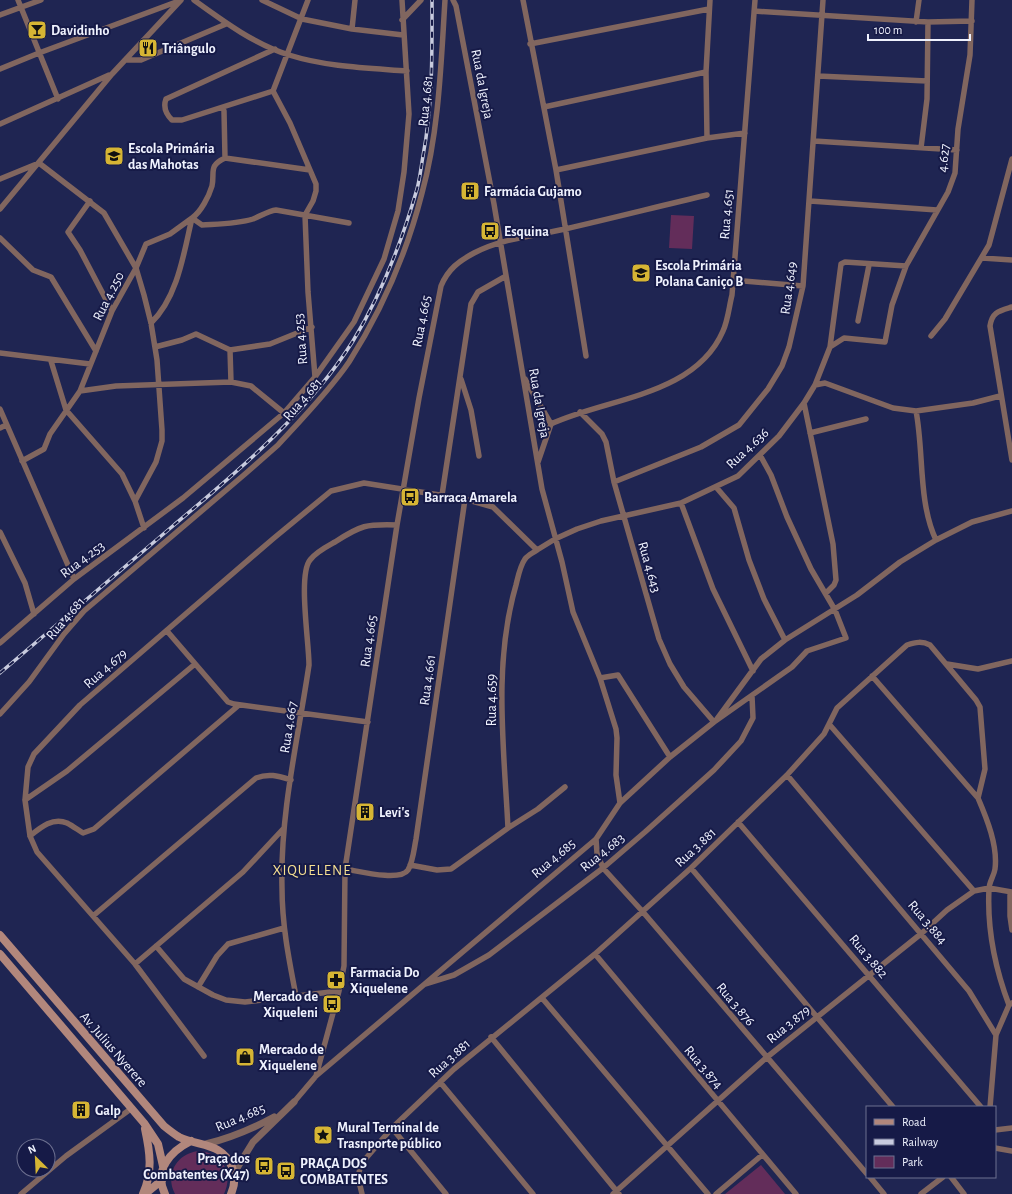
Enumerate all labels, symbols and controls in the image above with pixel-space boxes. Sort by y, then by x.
scale bar [868,16,970,42]
bar icon: Davidinho [26,19,48,41]
place label: Davidinho [51,24,110,38]
text: 100 m [874,24,902,36]
restaurant icon: Triângulo [137,37,159,59]
place label: Triângulo [162,42,216,56]
street label: Rua da Igreja [468,48,496,121]
street label: Rua 4.681 [416,75,436,127]
place label: Escola Primária das Mahotas [128,142,215,172]
street label: 4.627 [936,143,952,173]
school or university icon: Escola Primária das Mahotas [103,145,125,167]
building icon: Farmácia Gujamo [459,180,481,202]
place label: Farmácia Gujamo [484,185,582,199]
street label: Rua 4.651 [718,188,736,240]
bus stop icon: Esquina [479,220,501,242]
place label: Esquina [504,225,549,239]
place label: Escola Primária Polana Caniço B [655,259,743,289]
street label: Rua 4.649 [778,261,800,315]
school or university icon: Escola Primária Polana Caniço B [630,262,652,284]
street label: Rua 4.250 [91,270,127,323]
street label: Rua 4.665 [410,294,434,348]
street label: Rua 4.253 [292,313,310,365]
street label: Rua da Igreja [526,367,552,440]
street label: Rua 4.681 [281,376,325,424]
street label: Rua 4.636 [724,426,772,472]
bus stop icon: Barraca Amarela [399,486,421,508]
place label: Barraca Amarela [424,491,518,505]
street label: Rua 4.253 [58,539,107,581]
street label: Rua 4.643 [635,540,663,595]
street label: Rua 4.681 [44,595,88,643]
street label: Rua 4.665 [358,614,380,668]
street label: Rua 4.679 [81,646,130,691]
street label: Rua 4.661 [417,654,438,707]
street label: Rua 4.659 [485,674,499,726]
street label: Rua 4.667 [278,700,300,754]
building icon: Levi's [354,801,376,823]
place label: Levi's [379,806,410,820]
street label: Rua 3.881 [672,825,719,870]
street label: Rua 4.683 [578,831,628,875]
street label: Rua 4.685 [529,836,578,881]
district label: XIQUELENE [273,863,351,878]
street label: Rua 3.884 [905,898,950,947]
street label: Rua 3.882 [846,932,890,981]
place label: Farmacia Do Xiquelene [350,966,420,996]
pharmacy icon: Farmacia Do Xiquelene [325,969,347,991]
street label: Rua 3.876 [713,980,757,1029]
place label: Mercado de Xiqueleni [253,990,318,1020]
bus stop icon: Mercado de Xiqueleni [321,993,343,1015]
street label: Rua 3.879 [764,1003,813,1046]
street label: Av. Julius Nyerere [77,1009,149,1090]
street label: Rua 3.881 [426,1037,473,1081]
place label: Mercado de Xiquelene [259,1043,324,1073]
street label: Rua 3.874 [681,1043,725,1092]
shop icon: Mercado de Xiquelene [234,1046,256,1068]
building icon: Galp [70,1099,92,1121]
street label: Rua 4.685 [214,1101,267,1135]
place label: Galp [95,1104,121,1118]
legend [866,1106,996,1178]
text: Road [902,1116,926,1128]
place label: Mural Terminal de Trasnporte público [337,1121,441,1151]
place icon: Mural Terminal de Trasnporte público [312,1124,334,1146]
text: Railway [902,1136,938,1149]
north arrow [16,1138,56,1178]
text: N [26,1143,38,1156]
place label: Praça dos Combatentes (X47) [143,1152,250,1182]
bus stop icon: Praça dos Combatentes (X47) [253,1155,275,1177]
text: Park [902,1156,923,1168]
place label: PRAÇA DOS COMBATENTES [300,1157,388,1187]
bus stop icon: PRAÇA DOS COMBATENTES [275,1160,297,1182]

